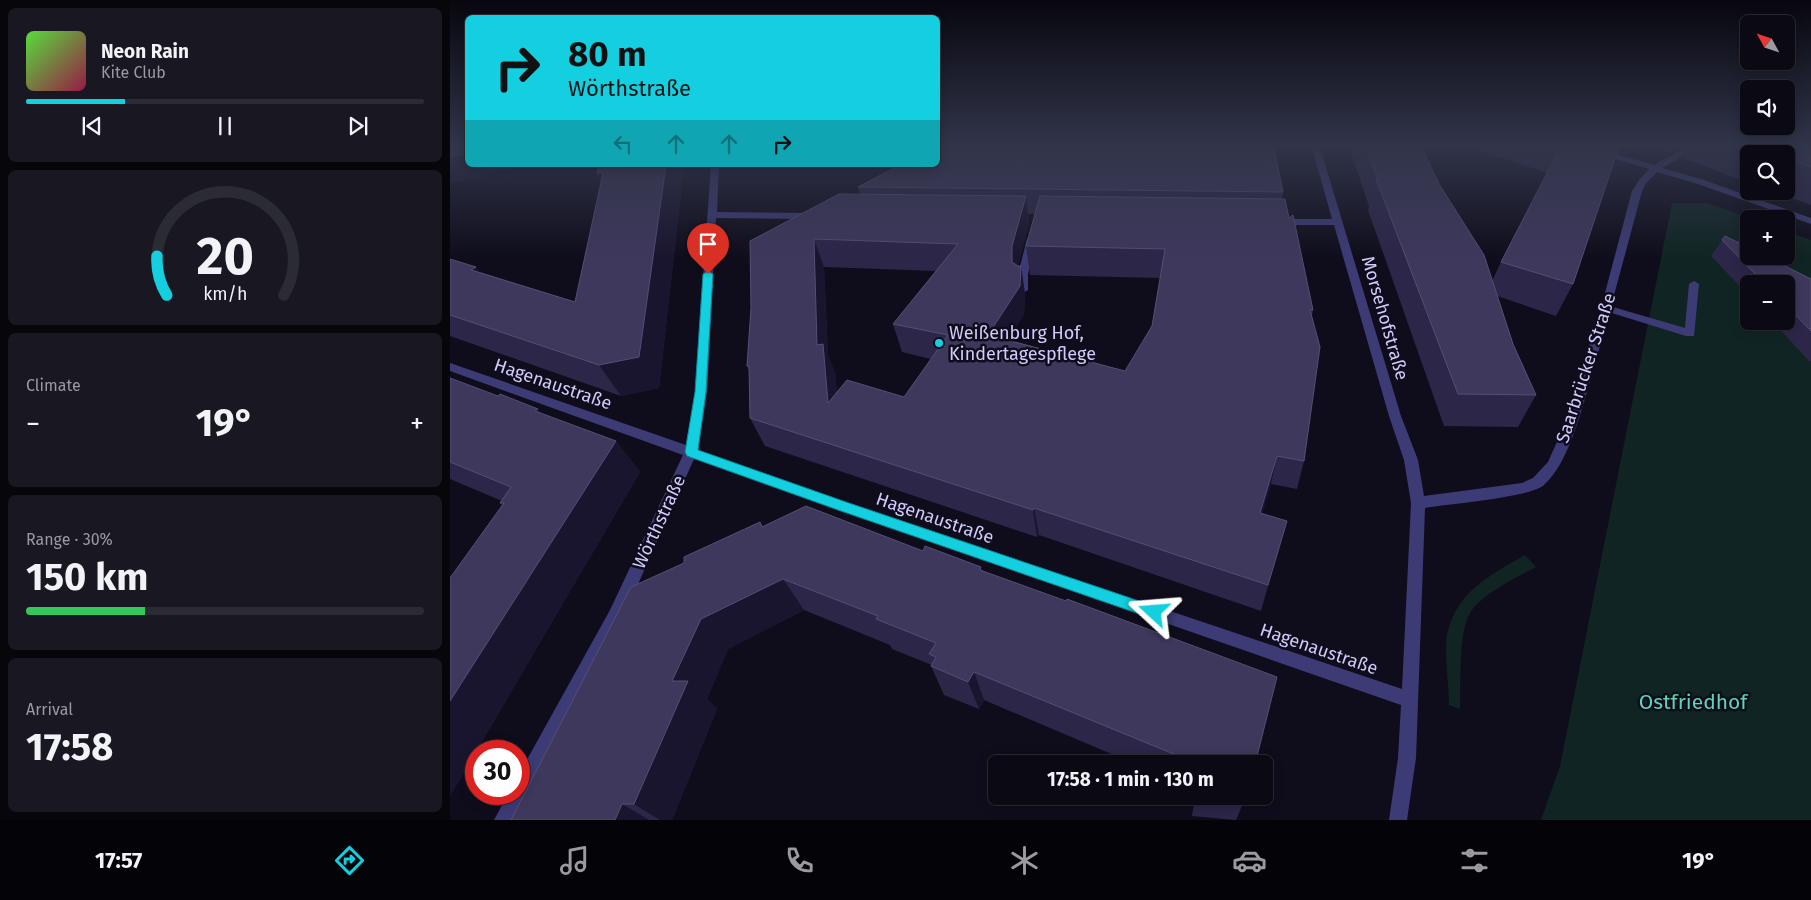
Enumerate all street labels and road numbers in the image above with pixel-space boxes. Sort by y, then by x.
street label: Morsehofstraße [1357,253,1413,383]
street label: Saarbrücker Straße [1551,290,1621,446]
street label: Hagenaustraße [491,354,615,414]
street label: Wörthstraße [628,472,690,572]
street label: Hagenaustraße [873,488,997,548]
street label: Hagenaustraße [1257,619,1381,679]

